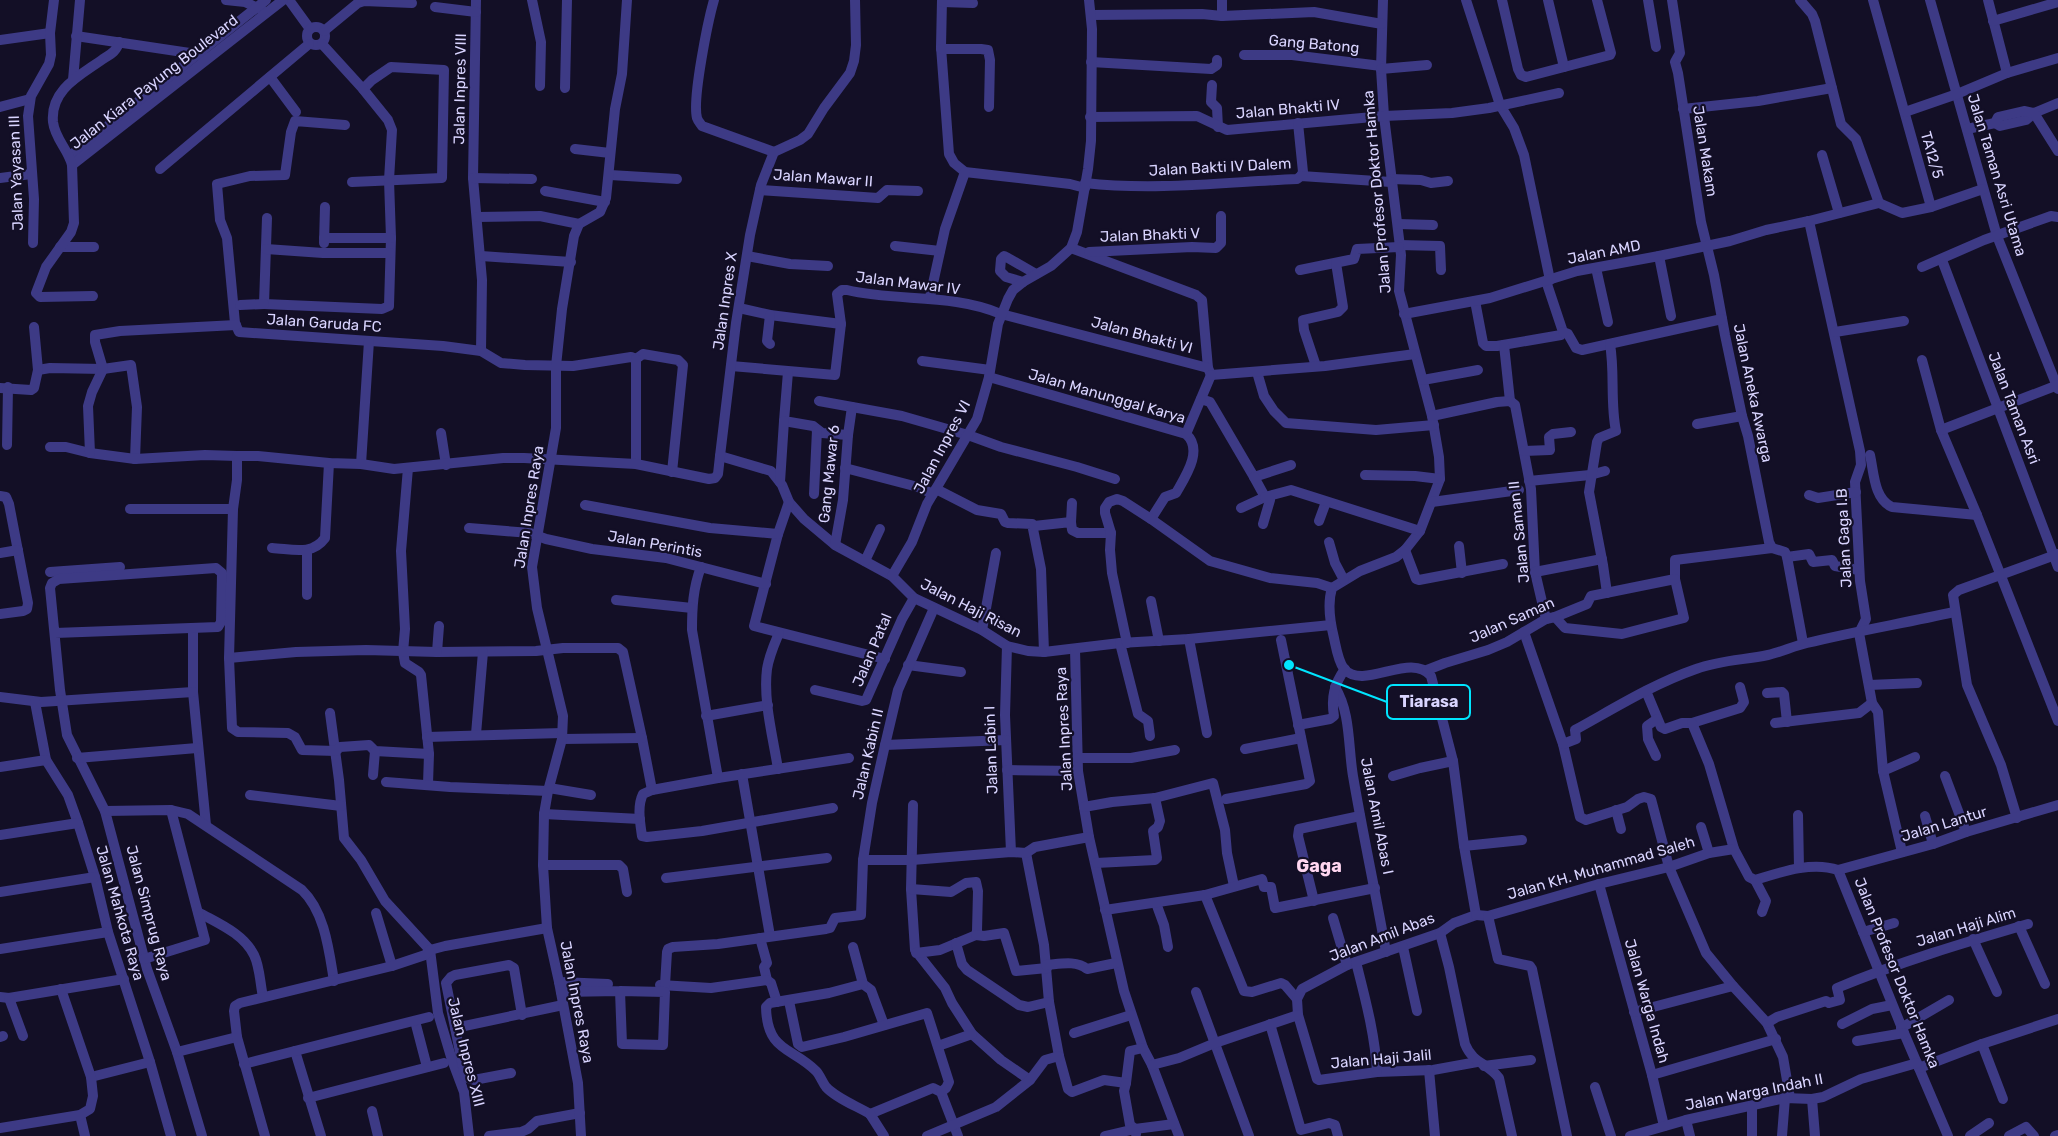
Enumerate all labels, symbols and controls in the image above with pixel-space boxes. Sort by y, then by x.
street label: Jalan Kiara Payung Boulevard [67,11,241,153]
street label: Gang Batong [1268,31,1360,57]
street label: Jalan Inpres VIII [450,33,470,145]
street label: Jalan Profesor Doktor Hamka [1359,90,1395,294]
street label: Jalan Taman Asri Utama [1964,92,2030,258]
street label: Jalan Bhakti IV [1235,95,1341,123]
street label: Jalan Makam [1689,104,1721,198]
street label: Jalan Yayasan III [5,115,27,231]
street label: TA12/5 [1917,129,1947,181]
street label: Jalan Bakti IV Dalem [1148,154,1292,180]
street label: Jalan Mawar II [773,166,873,190]
street label: Jalan Bhakti V [1100,224,1201,246]
street label: Jalan AMD [1566,236,1642,268]
street label: Jalan Inpres X [709,250,741,351]
street label: Jalan Mawar IV [854,268,962,298]
street label: Jalan Garuda FC [266,310,382,336]
street label: Jalan Bhakti VI [1089,313,1195,357]
street label: Jalan Aneka Awarga [1730,322,1776,464]
street label: Jalan Taman Asri [1984,349,2044,467]
street label: Jalan Manunggal Karya [1026,365,1188,427]
street label: Jalan Inpres VI [910,397,974,497]
street label: Gang Mawar 6 [815,424,843,524]
street label: Jalan Inpres Raya [510,444,548,570]
street label: Jalan Saman II [1505,480,1533,584]
street label: Jalan Gaga I.B [1832,488,1856,588]
street label: Jalan Perintis [606,527,704,561]
street label: Jalan Haji Risan [917,575,1025,641]
street label: Jalan Saman [1467,593,1557,647]
street label: Jalan Patal [848,611,896,689]
street label: Jalan Inpres Raya [1052,667,1076,791]
callout: Tiarasa [1387,685,1470,719]
text: Tiarasa [1400,692,1458,711]
street label: Jalan Labin I [980,705,1002,795]
street label: Jalan Kabin II [849,707,887,801]
street label: Jalan Amil Abas I [1357,756,1397,876]
street label: Jalan Lantur [1899,802,1989,846]
street label: Jalan KH. Muhammad Saleh [1505,833,1697,903]
street label: Jalan Mahkota Raya [92,843,148,983]
street label: Jalan Simprug Raya [122,843,176,983]
district label: Gaga [1296,855,1342,877]
street label: Jalan Profesor Doktor Hamka [1850,875,1944,1071]
street label: Jalan Haji Alim [1914,903,2018,951]
street label: Jalan Amil Abas [1327,909,1437,965]
street label: Jalan Warga Indah [1621,937,1673,1065]
street label: Jalan Inpres Raya [556,939,598,1065]
street label: Jalan Inpres XIII [444,996,488,1108]
street label: Jalan Haji Jalil [1330,1046,1432,1072]
street label: Jalan Warga Indah II [1684,1070,1824,1114]

